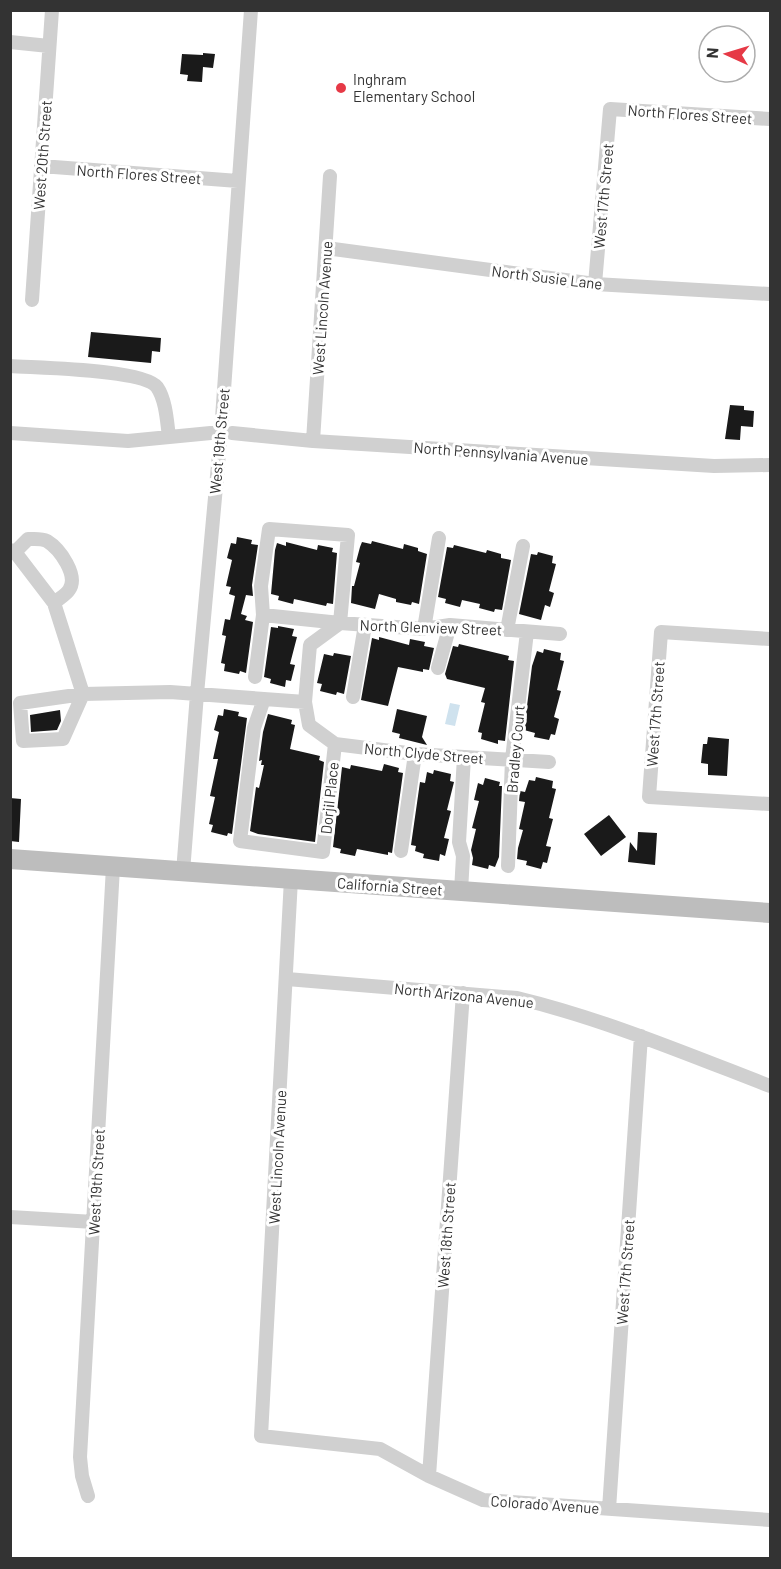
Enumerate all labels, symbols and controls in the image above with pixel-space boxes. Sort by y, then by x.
north arrow [697,24,757,84]
text: N [702,47,721,59]
place label: Inghram Elementary School [353,70,475,105]
marker: Inghram Elementary School [334,81,348,95]
street label: West 20th Street [29,100,55,210]
street label: North Flores Street [627,101,753,127]
street label: West 17th Street [589,143,617,249]
street label: North Flores Street [76,161,202,187]
street label: West Lincoln Avenue [308,240,336,376]
street label: North Susie Lane [491,261,603,293]
street label: West 19th Street [205,387,233,495]
street label: North Pennsylvania Avenue [413,438,589,468]
street label: North Glenview Street [359,616,503,638]
street label: West 17th Street [642,661,668,767]
street label: Bradley Court [502,704,528,794]
street label: North Clyde Street [363,739,485,767]
street label: Dorjil Place [316,761,342,835]
street label: California Street [337,873,443,899]
street label: North Arizona Avenue [393,979,535,1011]
street label: West Lincoln Avenue [264,1089,290,1225]
street label: West 19th Street [84,1128,108,1236]
street label: West 18th Street [433,1181,459,1289]
street label: West 17th Street [612,1219,638,1325]
street label: Colorado Avenue [490,1491,600,1517]

